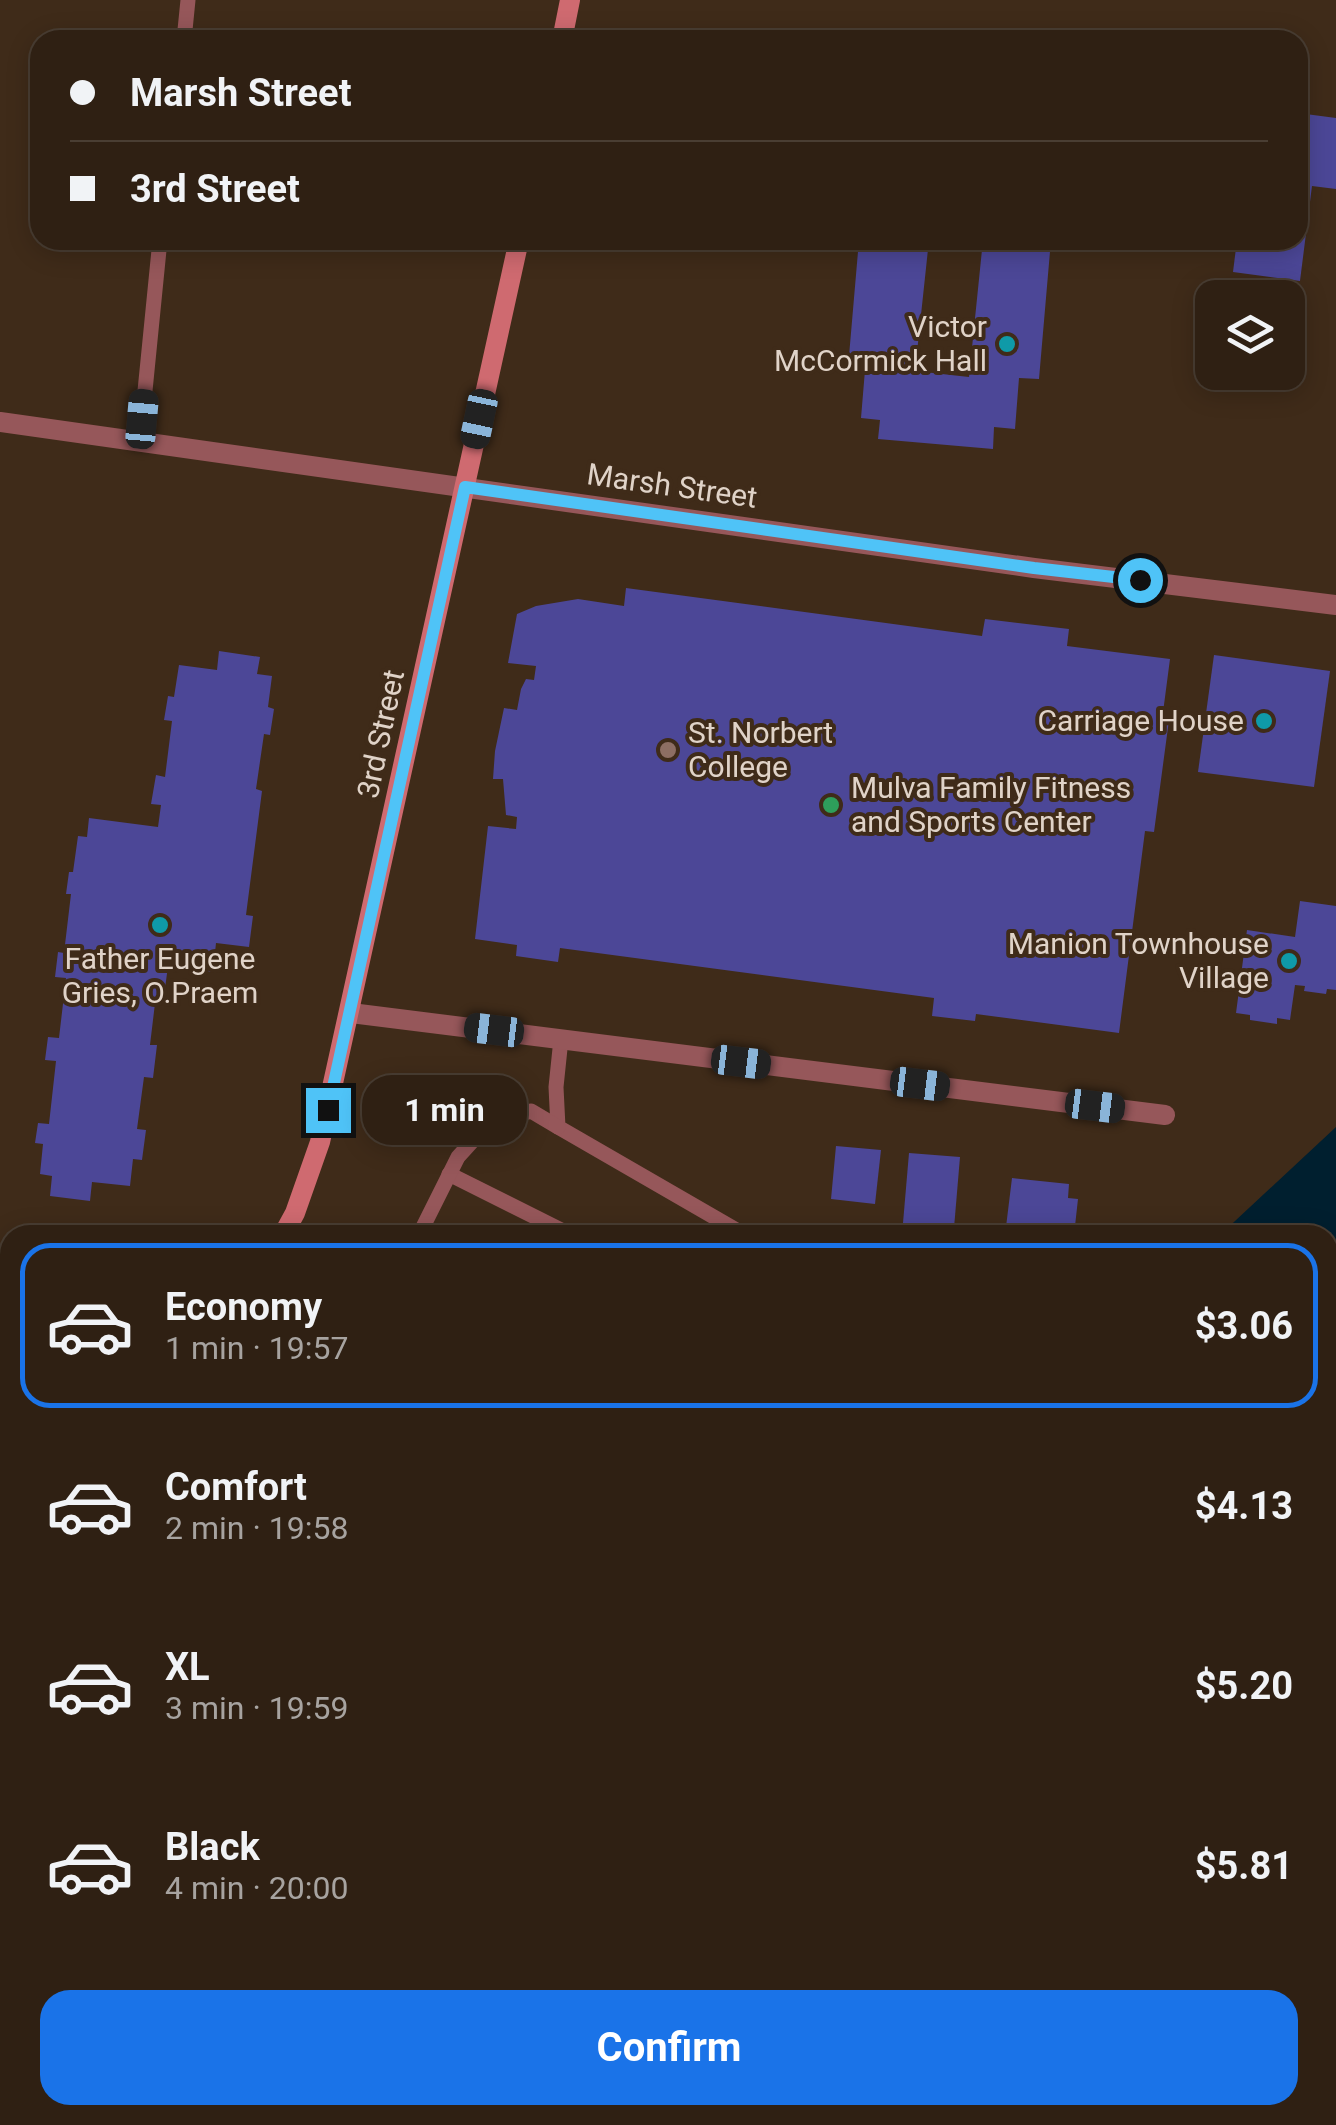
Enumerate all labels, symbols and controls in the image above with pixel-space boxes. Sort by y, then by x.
text: Marsh Street [130,71,352,115]
text: 3rd Street [130,167,300,211]
map controls [1195,280,1305,390]
button: layers [1195,280,1305,390]
place label: Victor McCormick Hall [774,309,987,378]
marker: Victor McCormick Hall [996,333,1018,355]
car [458,387,500,451]
car [124,388,160,450]
street label: Marsh Street [585,456,759,515]
route start [1118,558,1163,603]
street label: 3rd Street [350,667,411,801]
place label: Carriage House [1038,703,1244,738]
marker: Carriage House [1253,710,1275,732]
place label: St. Norbert College [688,715,833,784]
marker: St. Norbert College [657,739,679,761]
place label: Mulva Family Fitness and Sports Center [851,770,1131,839]
marker: Mulva Family Fitness and Sports Center [820,794,842,816]
marker: Father Eugene Gries, O.Praem [149,914,171,936]
place label: Manion Townhouse Village [1008,926,1269,995]
place label: Father Eugene Gries, O.Praem [62,941,258,1010]
marker: Manion Townhouse Village [1278,950,1300,972]
car [462,1011,526,1049]
car [709,1043,773,1081]
car [888,1065,952,1103]
callout: 1 min [363,1075,528,1145]
car [1063,1087,1127,1125]
route end [306,1088,351,1133]
text: 1 min [404,1091,485,1129]
icon: car [45,1281,135,1371]
text: Economy [165,1285,322,1329]
text: $3.06 [1195,1304,1293,1348]
text: 1 min · 19:57 [165,1329,348,1367]
icon: car [45,1461,135,1551]
text: Comfort [165,1465,307,1509]
text: $4.13 [1195,1484,1293,1528]
text: 2 min · 19:58 [165,1509,348,1547]
icon: car [45,1641,135,1731]
text: XL [165,1645,210,1689]
text: $5.20 [1195,1664,1293,1708]
text: 3 min · 19:59 [165,1689,348,1727]
icon: car [45,1821,135,1911]
text: Black [165,1825,260,1869]
text: $5.81 [1195,1844,1293,1888]
text: 4 min · 20:00 [165,1869,348,1907]
button: Confirm [40,1990,1298,2105]

